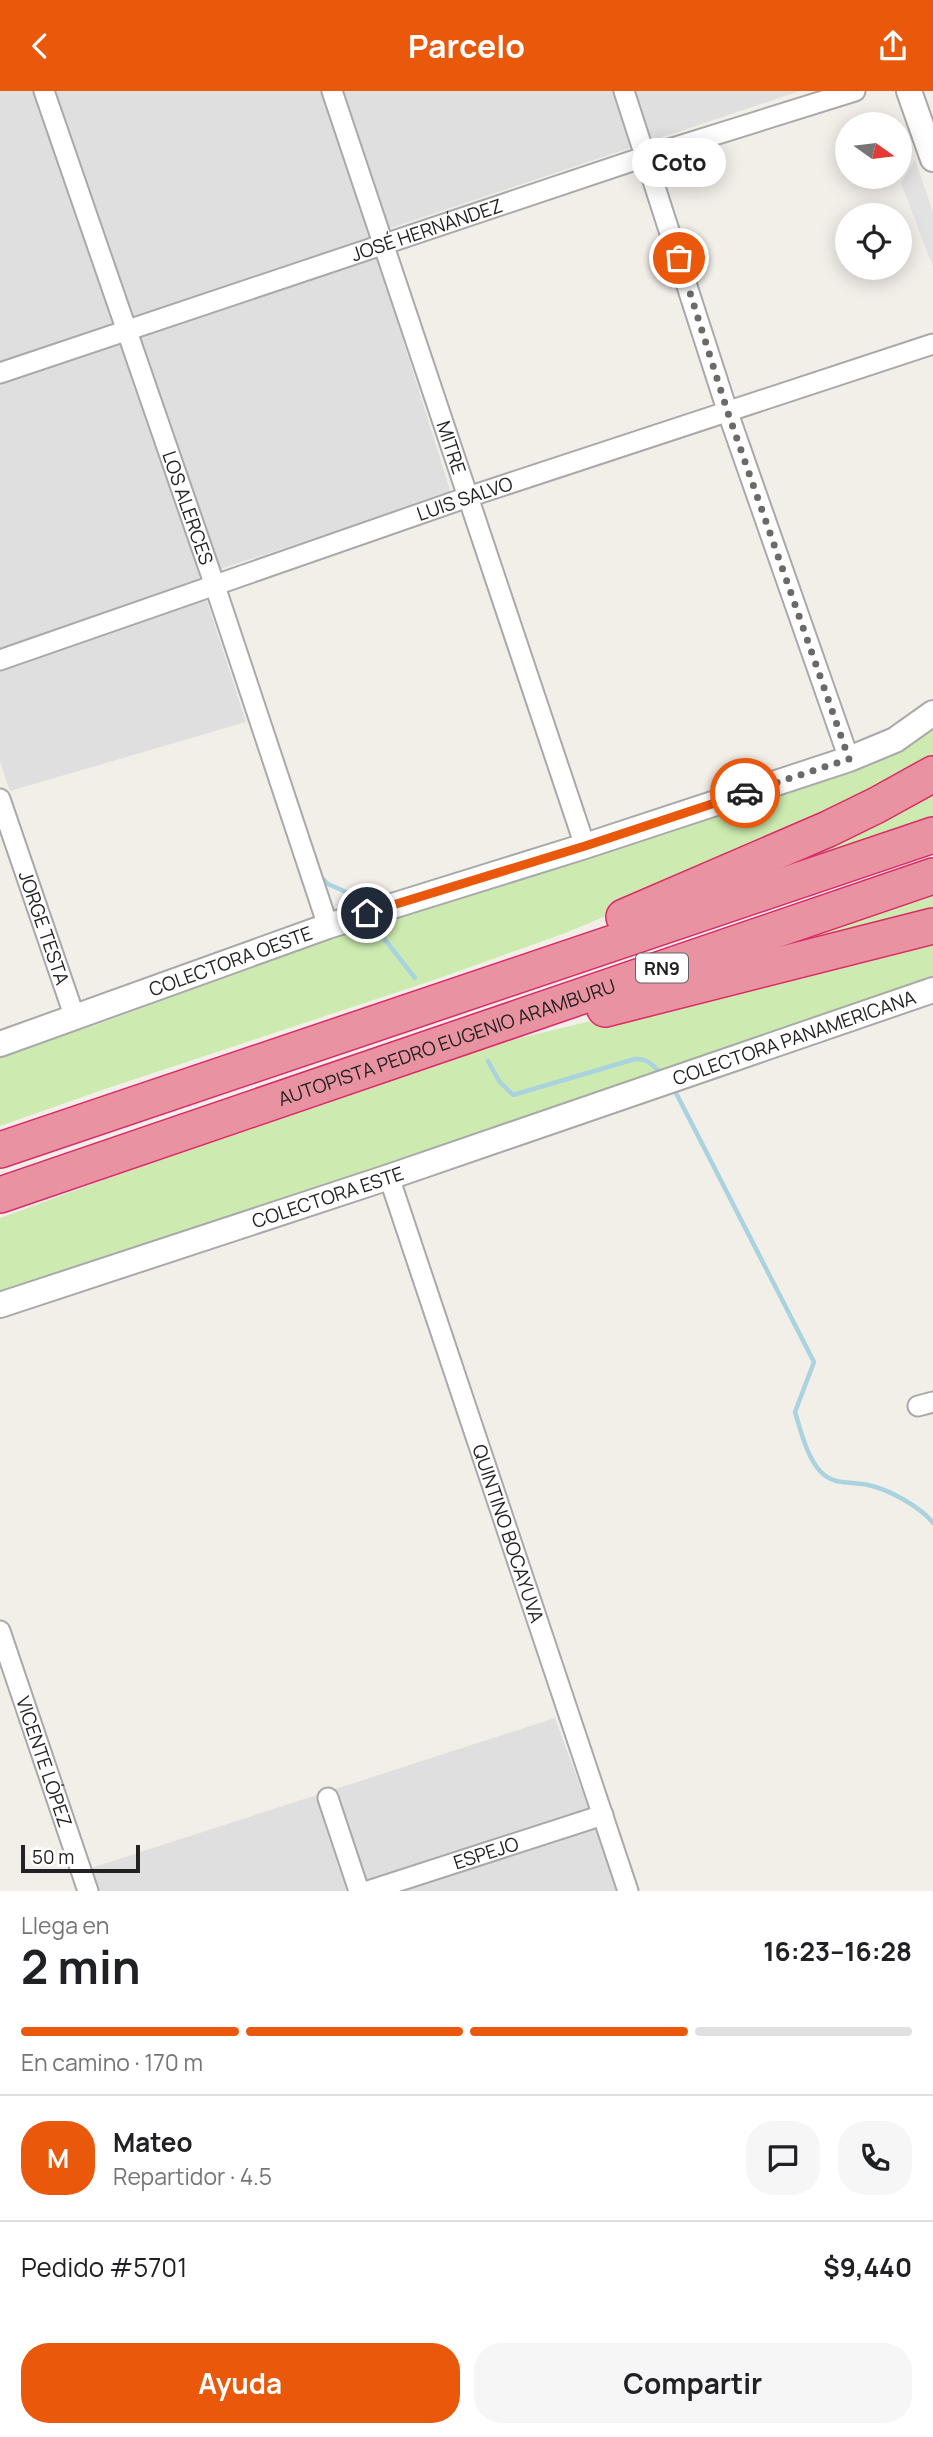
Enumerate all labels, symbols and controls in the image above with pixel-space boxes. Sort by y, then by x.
text: Parcelo [408,24,525,68]
icon: back [21,27,59,65]
icon: share [874,27,912,65]
north arrow [835,112,912,189]
map controls [835,112,912,280]
callout: Coto [632,139,726,188]
text: Coto [652,146,706,178]
street label: JOSÉ HERNÁNDEZ [348,192,506,267]
button: locate [835,203,912,280]
pin [649,228,709,288]
icon: bag [660,239,698,277]
street label: MITRE [430,418,472,478]
street label: LOS ALERCES [156,448,220,568]
street label: LUIS SALVO [413,470,516,527]
courier [710,758,780,828]
icon: car [726,774,764,812]
street label: JORGE TESTA [12,867,76,988]
pin [337,883,397,943]
icon: home [348,894,386,932]
street label: COLECTORA OESTE [145,920,316,1002]
road number: RN9 [636,953,688,983]
street label: AUTOPISTA PEDRO EUGENIO ARAMBURU [274,973,619,1112]
street label: COLECTORA PANAMERICANA [669,984,919,1091]
street label: COLECTORA ESTE [249,1160,407,1234]
street label: QUINTINO BOCAYUVA [466,1441,550,1626]
street label: VICENTE LÓPEZ [10,1693,78,1831]
street label: ESPEJO [450,1830,522,1876]
scale bar [21,1842,140,1874]
text: 50 m [32,1844,74,1870]
text: Llega en [21,1909,109,1941]
text: 16:23–16:28 [763,1933,912,1969]
text: 2 min [21,1935,141,1998]
text: En camino · 170 m [21,2046,203,2078]
button: chat [746,2121,820,2195]
button: phone [838,2121,912,2195]
text: Mateo [113,2124,192,2160]
text: M [47,2140,69,2176]
text: Repartidor · 4.5 [113,2160,272,2192]
text: Pedido #5701 [21,2249,187,2285]
text: $9,440 [823,2249,912,2285]
button: Ayuda [21,2343,460,2423]
button: Compartir [474,2343,912,2423]

